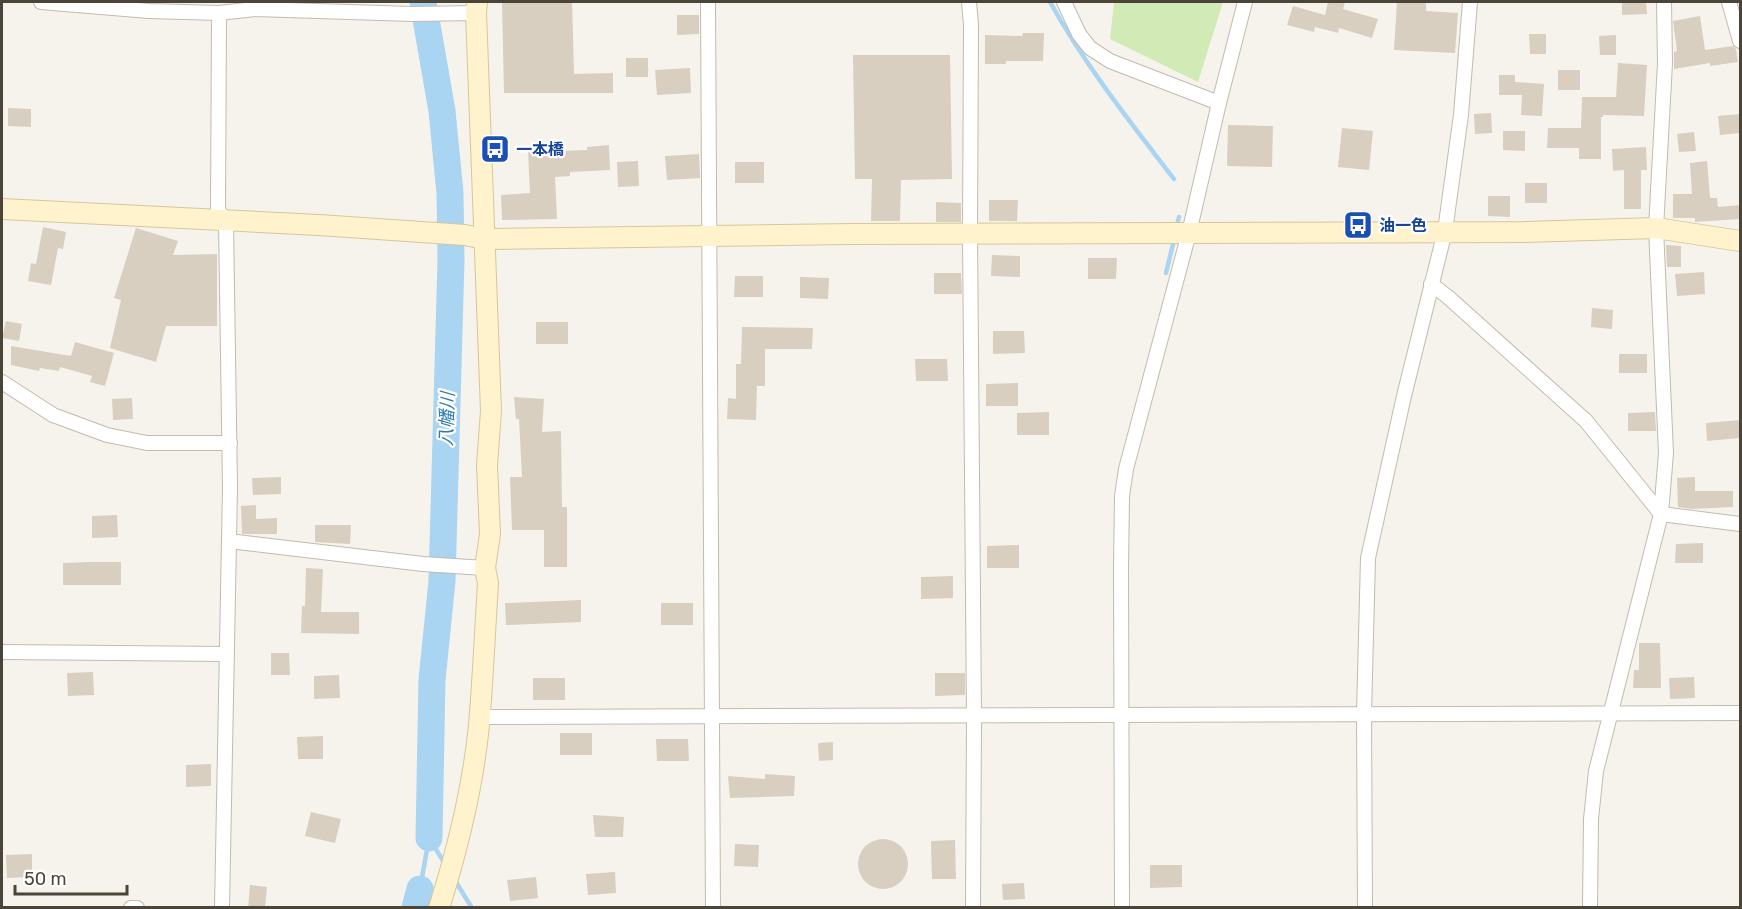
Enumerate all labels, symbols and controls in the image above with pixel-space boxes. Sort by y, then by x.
bus stop icon: 一本橋 [479,133,511,165]
place label: 一本橋 [516,140,564,159]
bus stop icon: 油一色 [1342,209,1374,241]
place label: 油一色 [1379,216,1427,235]
water label: 八幡川 [435,390,459,446]
scale bar [15,858,128,896]
text: 50 m [24,868,67,890]

